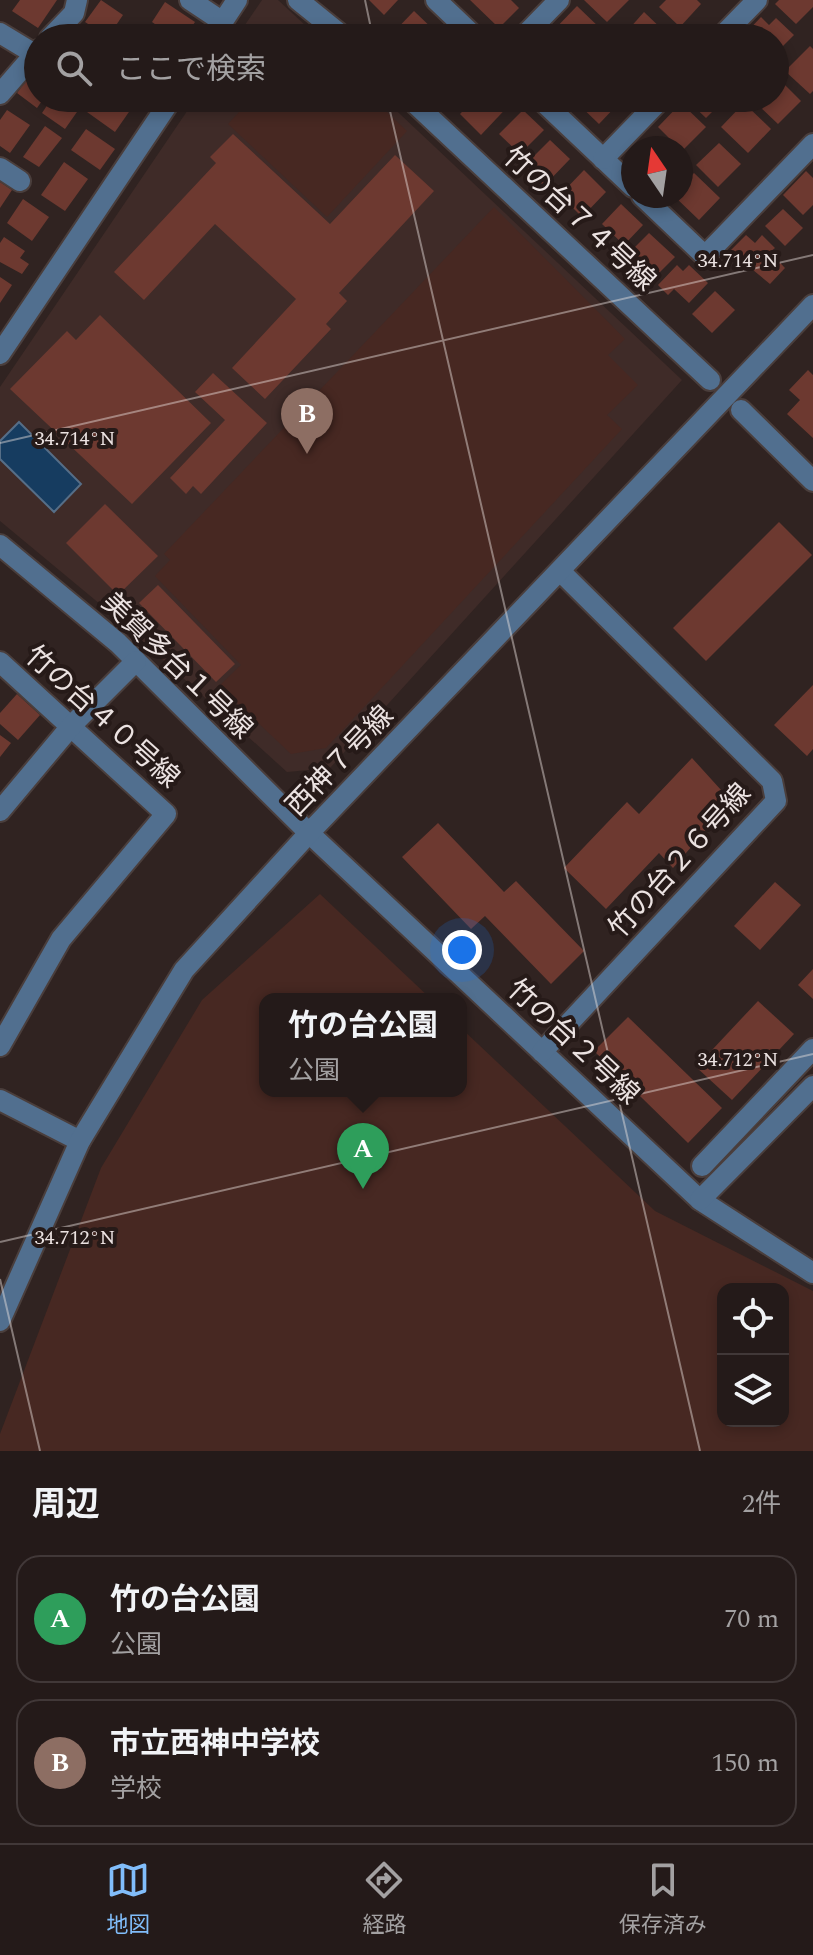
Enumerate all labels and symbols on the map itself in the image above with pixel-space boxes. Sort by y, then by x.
street label: 竹の台７４号線 [493,136,665,302]
north arrow [621,136,693,208]
text: 34.714°N [698,246,778,276]
pin: B [281,388,333,454]
text: 34.714°N [35,424,115,454]
street label: 美賀多台１号線 [92,582,262,750]
street label: 竹の台４０号線 [15,635,189,799]
street label: 西神７号線 [276,696,404,826]
street label: 竹の台２６号線 [598,774,762,948]
your location [442,930,482,970]
street label: 竹の台２号線 [497,969,649,1115]
text: 34.712°N [698,1045,778,1075]
pin: A [337,1123,389,1189]
text: 34.712°N [35,1223,115,1253]

